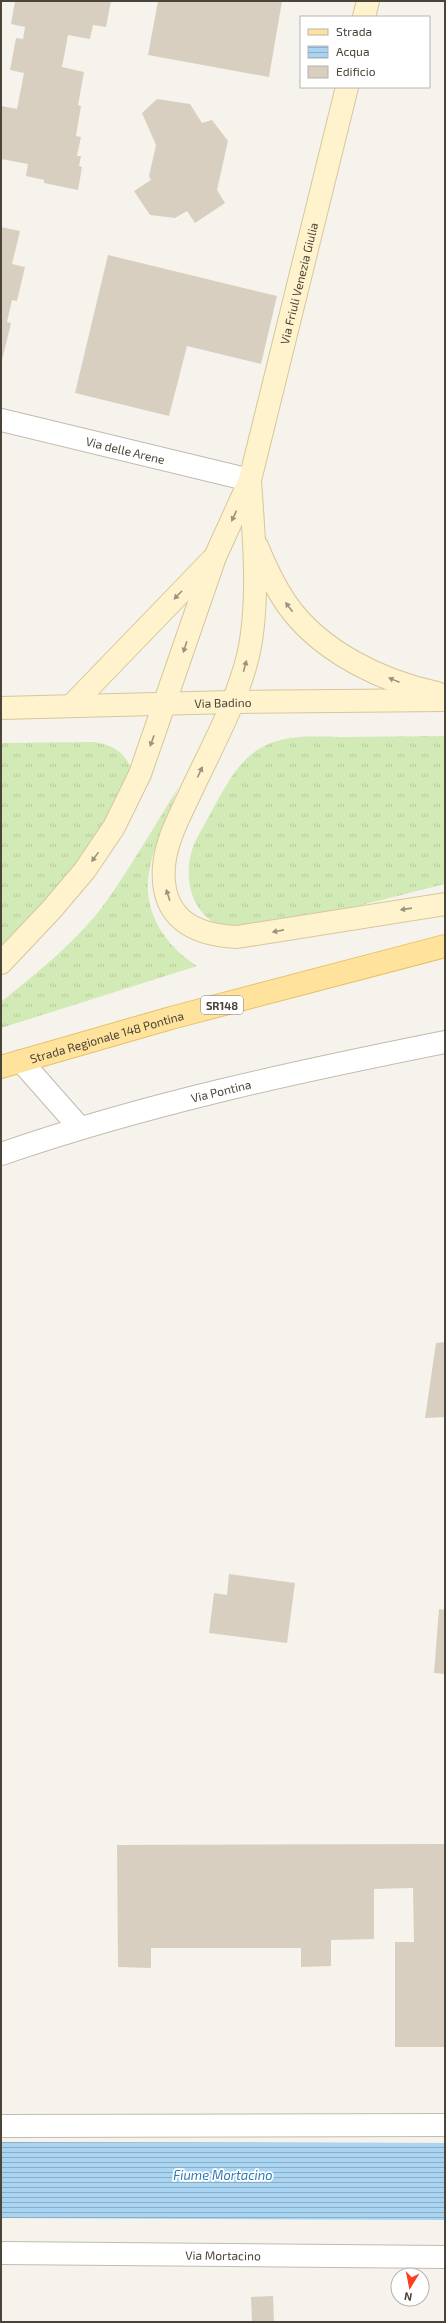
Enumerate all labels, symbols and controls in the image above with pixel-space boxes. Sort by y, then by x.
legend [300,16,430,88]
text: Strada [336,24,372,38]
text: Acqua [336,44,370,58]
text: Edificio [336,64,376,78]
street label: Via Friuli Venezia Giulia [277,221,320,346]
street label: Via delle Arene [84,434,166,466]
one-way arrow [231,510,237,521]
one-way arrow [173,590,183,600]
one-way arrow [285,601,293,612]
one-way arrow [181,641,187,653]
one-way arrow [242,660,248,672]
one-way arrow [388,677,400,683]
street label: Via Badino [194,695,252,710]
one-way arrow [149,735,155,747]
one-way arrow [197,767,203,778]
one-way arrow [90,851,99,862]
one-way arrow [165,888,171,900]
one-way arrow [400,906,412,912]
one-way arrow [272,929,284,935]
road number: SR148 [201,996,243,1014]
street label: Strada Regionale 148 Pontina [28,1008,185,1065]
street label: Via Pontina [189,1077,252,1105]
water label: Fiume Mortacino [173,2167,273,2183]
street label: Via Mortacino [185,2248,261,2262]
north arrow [390,2267,430,2307]
text: N [403,2290,413,2304]

